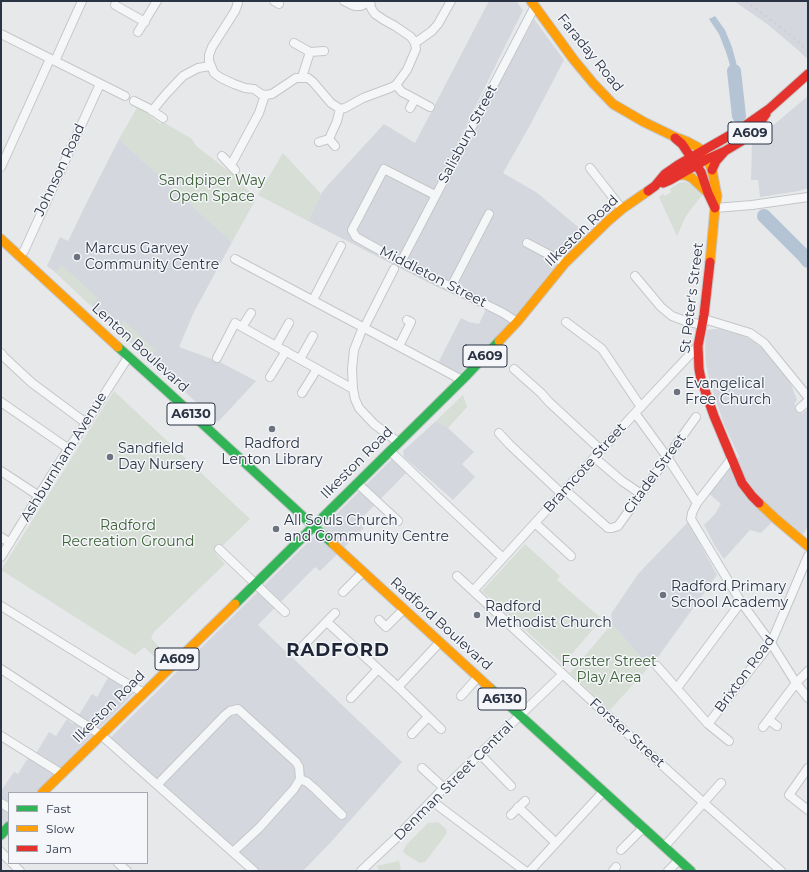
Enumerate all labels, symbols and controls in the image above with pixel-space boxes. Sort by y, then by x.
street label: Faraday Road [553,11,627,95]
street label: Salisbury Street [435,82,501,186]
street label: Johnson Road [31,121,89,219]
road number: A609 [728,122,772,144]
park label: Sandpiper Way Open Space [159,173,265,206]
street label: Ilkeston Road [542,192,622,270]
place label: Marcus Garvey Community Centre [85,241,219,274]
street label: St Peter's Street [677,242,707,354]
street label: Middleton Street [377,243,489,311]
marker: Marcus Garvey Community Centre [72,252,82,262]
street label: Lenton Boulevard [88,300,192,396]
road number: A609 [463,345,507,367]
place label: Evangelical Free Church [685,376,771,408]
marker: Evangelical Free Church [672,387,682,397]
street label: Ashburnham Avenue [17,389,111,525]
road number: A6130 [167,403,215,425]
street label: Bramcote Street [540,420,630,516]
street label: Ilkeston Road [317,423,397,503]
marker: Radford Lenton Library [267,424,277,434]
street label: Citadel Street [620,431,690,517]
place label: Radford Lenton Library [221,436,323,468]
place label: Sandfield Day Nursery [118,441,204,474]
marker: Sandfield Day Nursery [105,452,115,462]
place label: All Souls Church and Community Centre [284,513,449,546]
park label: Radford Recreation Ground [61,518,195,550]
marker: All Souls Church and Community Centre [271,524,281,534]
street label: Radford Boulevard [387,574,495,674]
place label: Radford Primary School Academy [671,579,788,612]
marker: Radford Primary School Academy [658,590,668,600]
place label: Radford Methodist Church [485,599,612,632]
marker: Radford Methodist Church [472,610,482,620]
street label: Brixton Road [711,632,779,716]
district label: RADFORD [286,640,390,662]
road number: A609 [155,648,199,670]
park label: Forster Street Play Area [561,654,657,686]
street label: Ilkeston Road [69,667,149,747]
road number: A6130 [478,688,526,710]
street label: Forster Street [586,695,668,771]
street label: Denman Street Central [391,718,517,844]
legend [8,792,148,864]
text: Fast [46,801,71,816]
text: Slow [46,821,75,836]
text: Jam [46,841,72,856]

